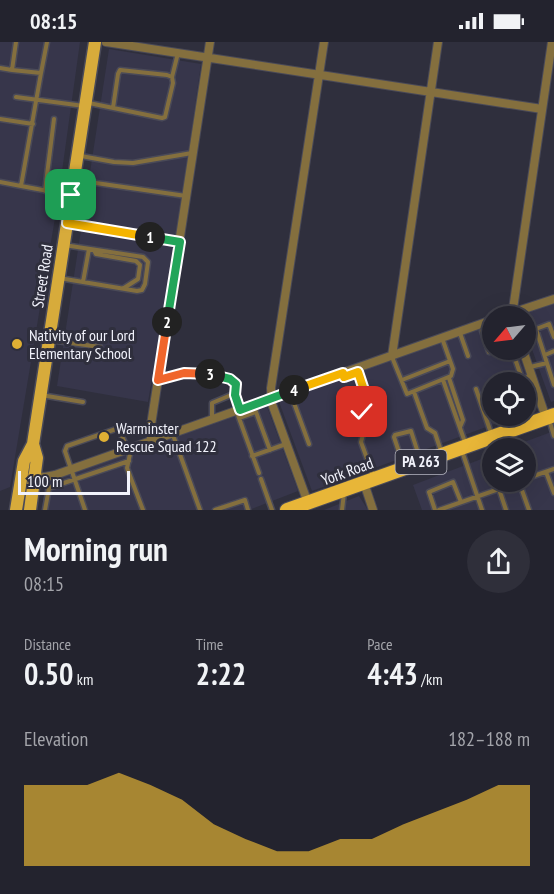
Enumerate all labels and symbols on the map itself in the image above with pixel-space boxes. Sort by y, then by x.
pin [45,169,96,220]
pin: 1 [135,222,165,252]
street label: Street Road [27,243,57,309]
north arrow [482,306,536,360]
pin: 2 [152,307,182,337]
place label: Nativity of our Lord Elementary School [29,325,135,363]
marker: Nativity of our Lord Elementary School [10,337,24,351]
pin: 3 [195,359,225,389]
pin: 4 [279,375,309,405]
pin [336,386,387,437]
place label: Warminster Rescue Squad 122 [116,418,217,456]
marker: Warminster Rescue Squad 122 [97,430,111,444]
road number: PA 263 [396,450,446,474]
street label: York Road [318,452,376,490]
scale bar [18,468,130,496]

